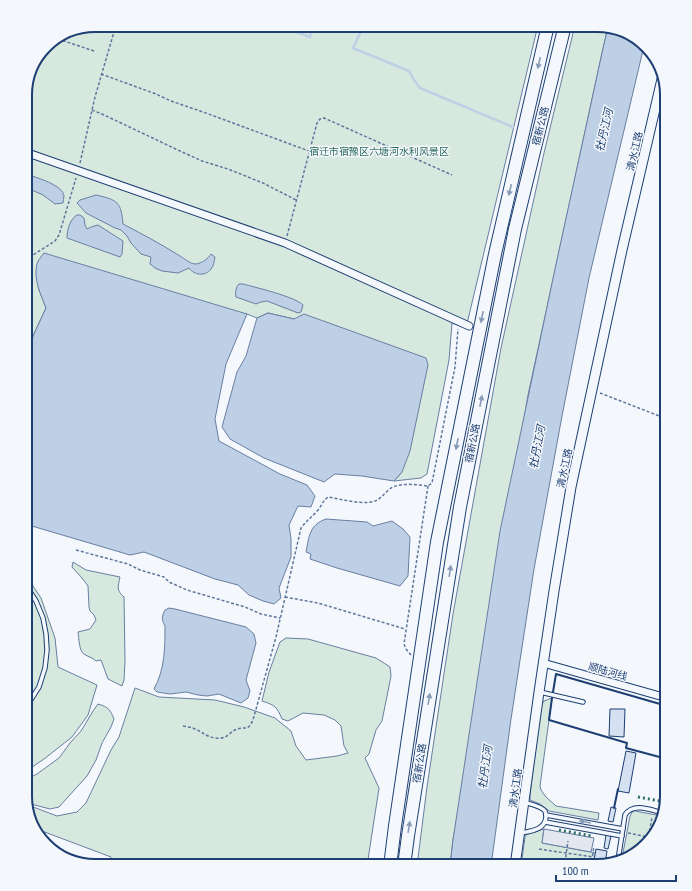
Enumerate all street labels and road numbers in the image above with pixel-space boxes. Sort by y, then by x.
street label: 宿新公路 [529,105,552,147]
street label: 清水江路 [624,130,645,172]
street label: 宿新公路 [462,422,483,464]
street label: 清水江路 [554,447,575,489]
street label: 顺陆河线 [587,660,629,683]
street label: 宿新公路 [410,742,429,784]
street label: 清水江路 [506,767,525,809]

